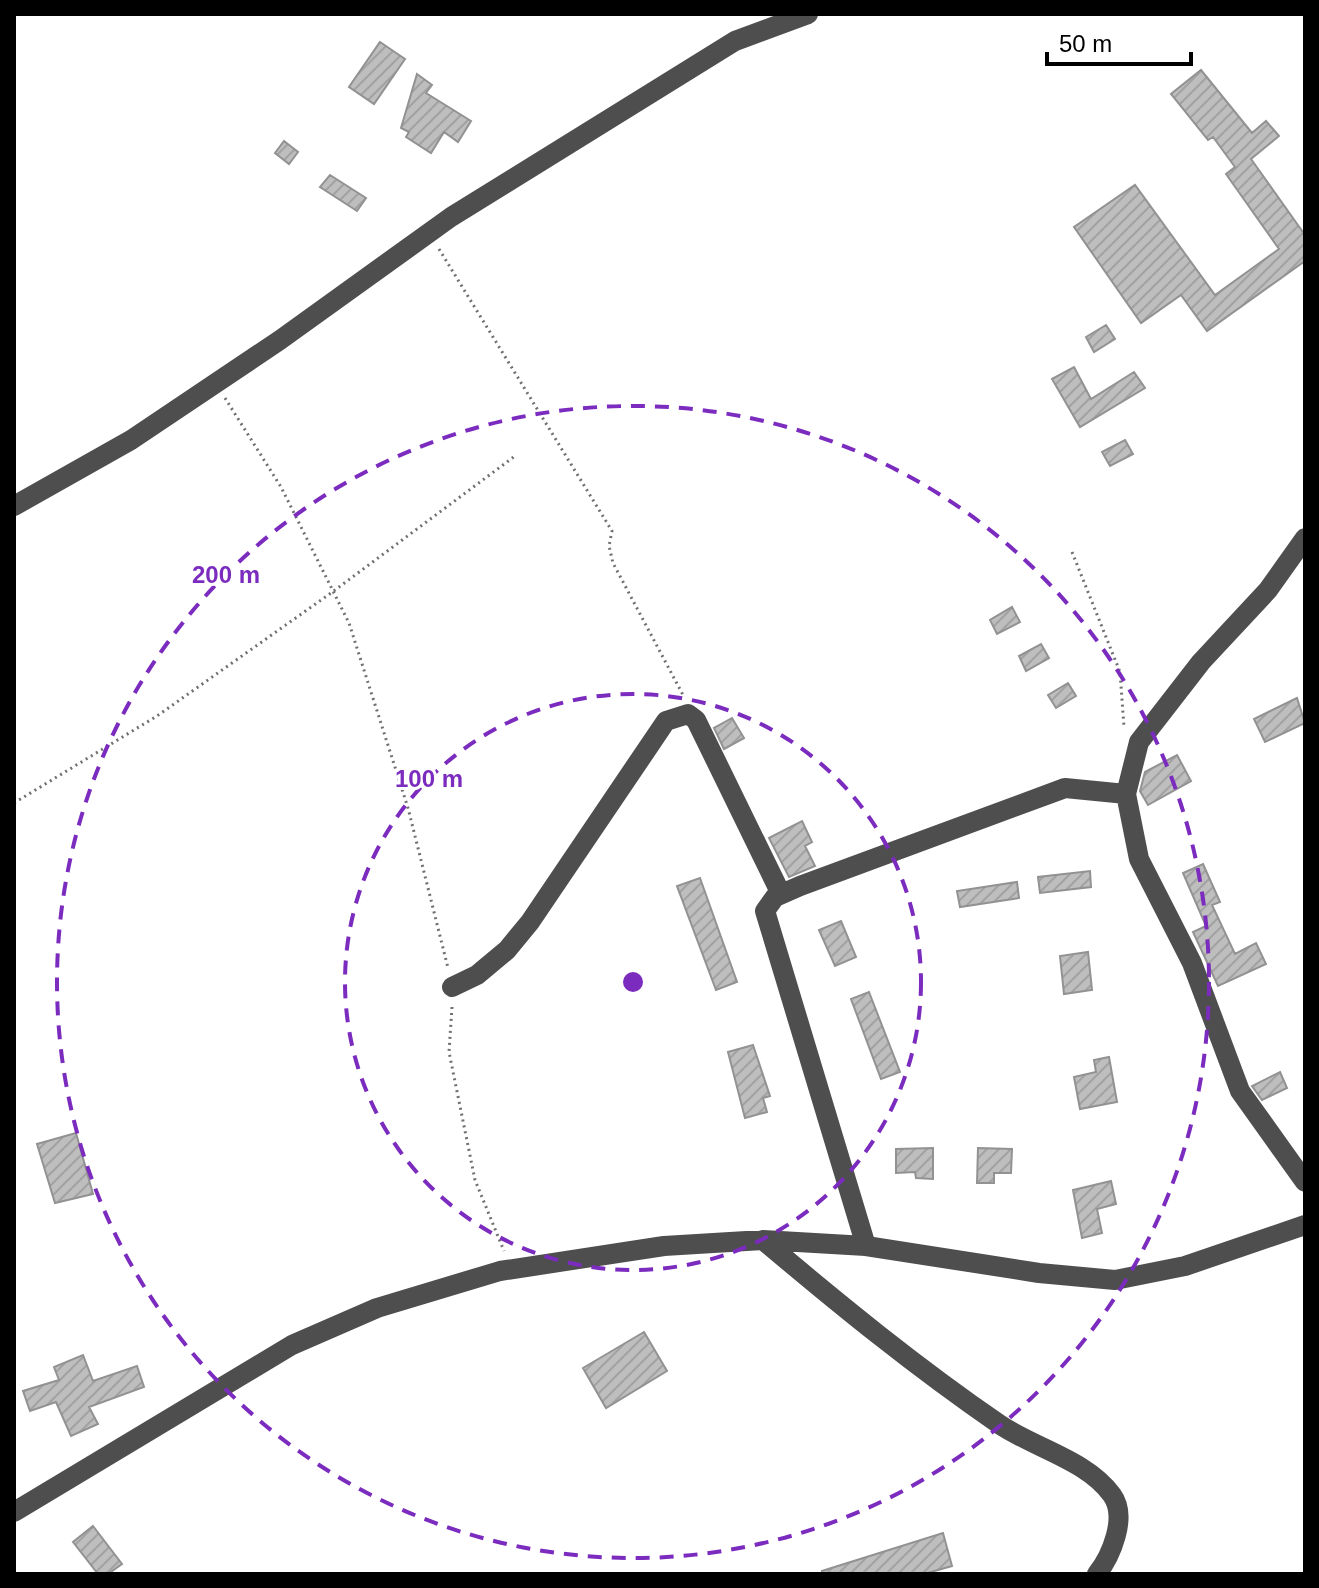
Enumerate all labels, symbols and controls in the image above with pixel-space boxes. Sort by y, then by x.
scale bar [1047,16,1191,66]
text: 50 m [1059,30,1112,57]
text: 200 m [192,561,260,588]
text: 100 m [395,765,463,792]
centre of rings [619,968,647,996]

